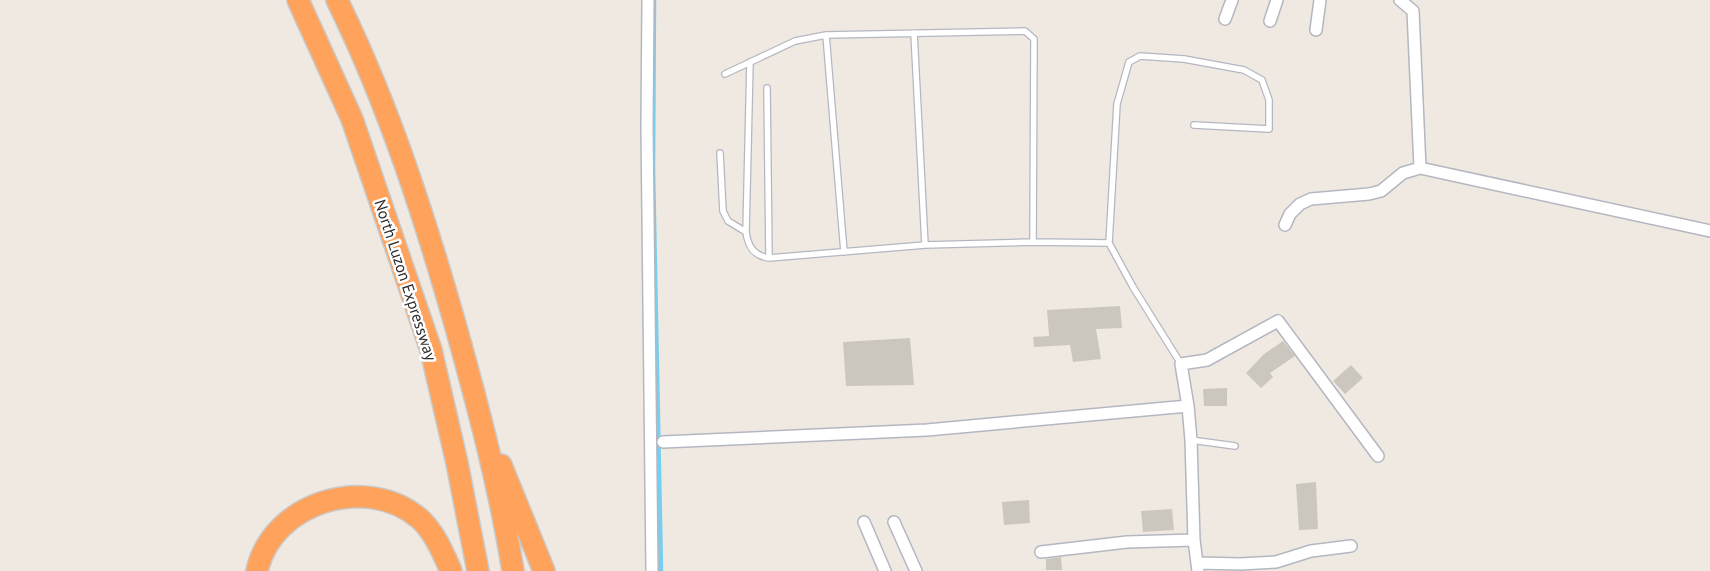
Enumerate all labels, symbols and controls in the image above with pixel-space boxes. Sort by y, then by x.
street label: North Luzon Expressway [370,197,442,364]

